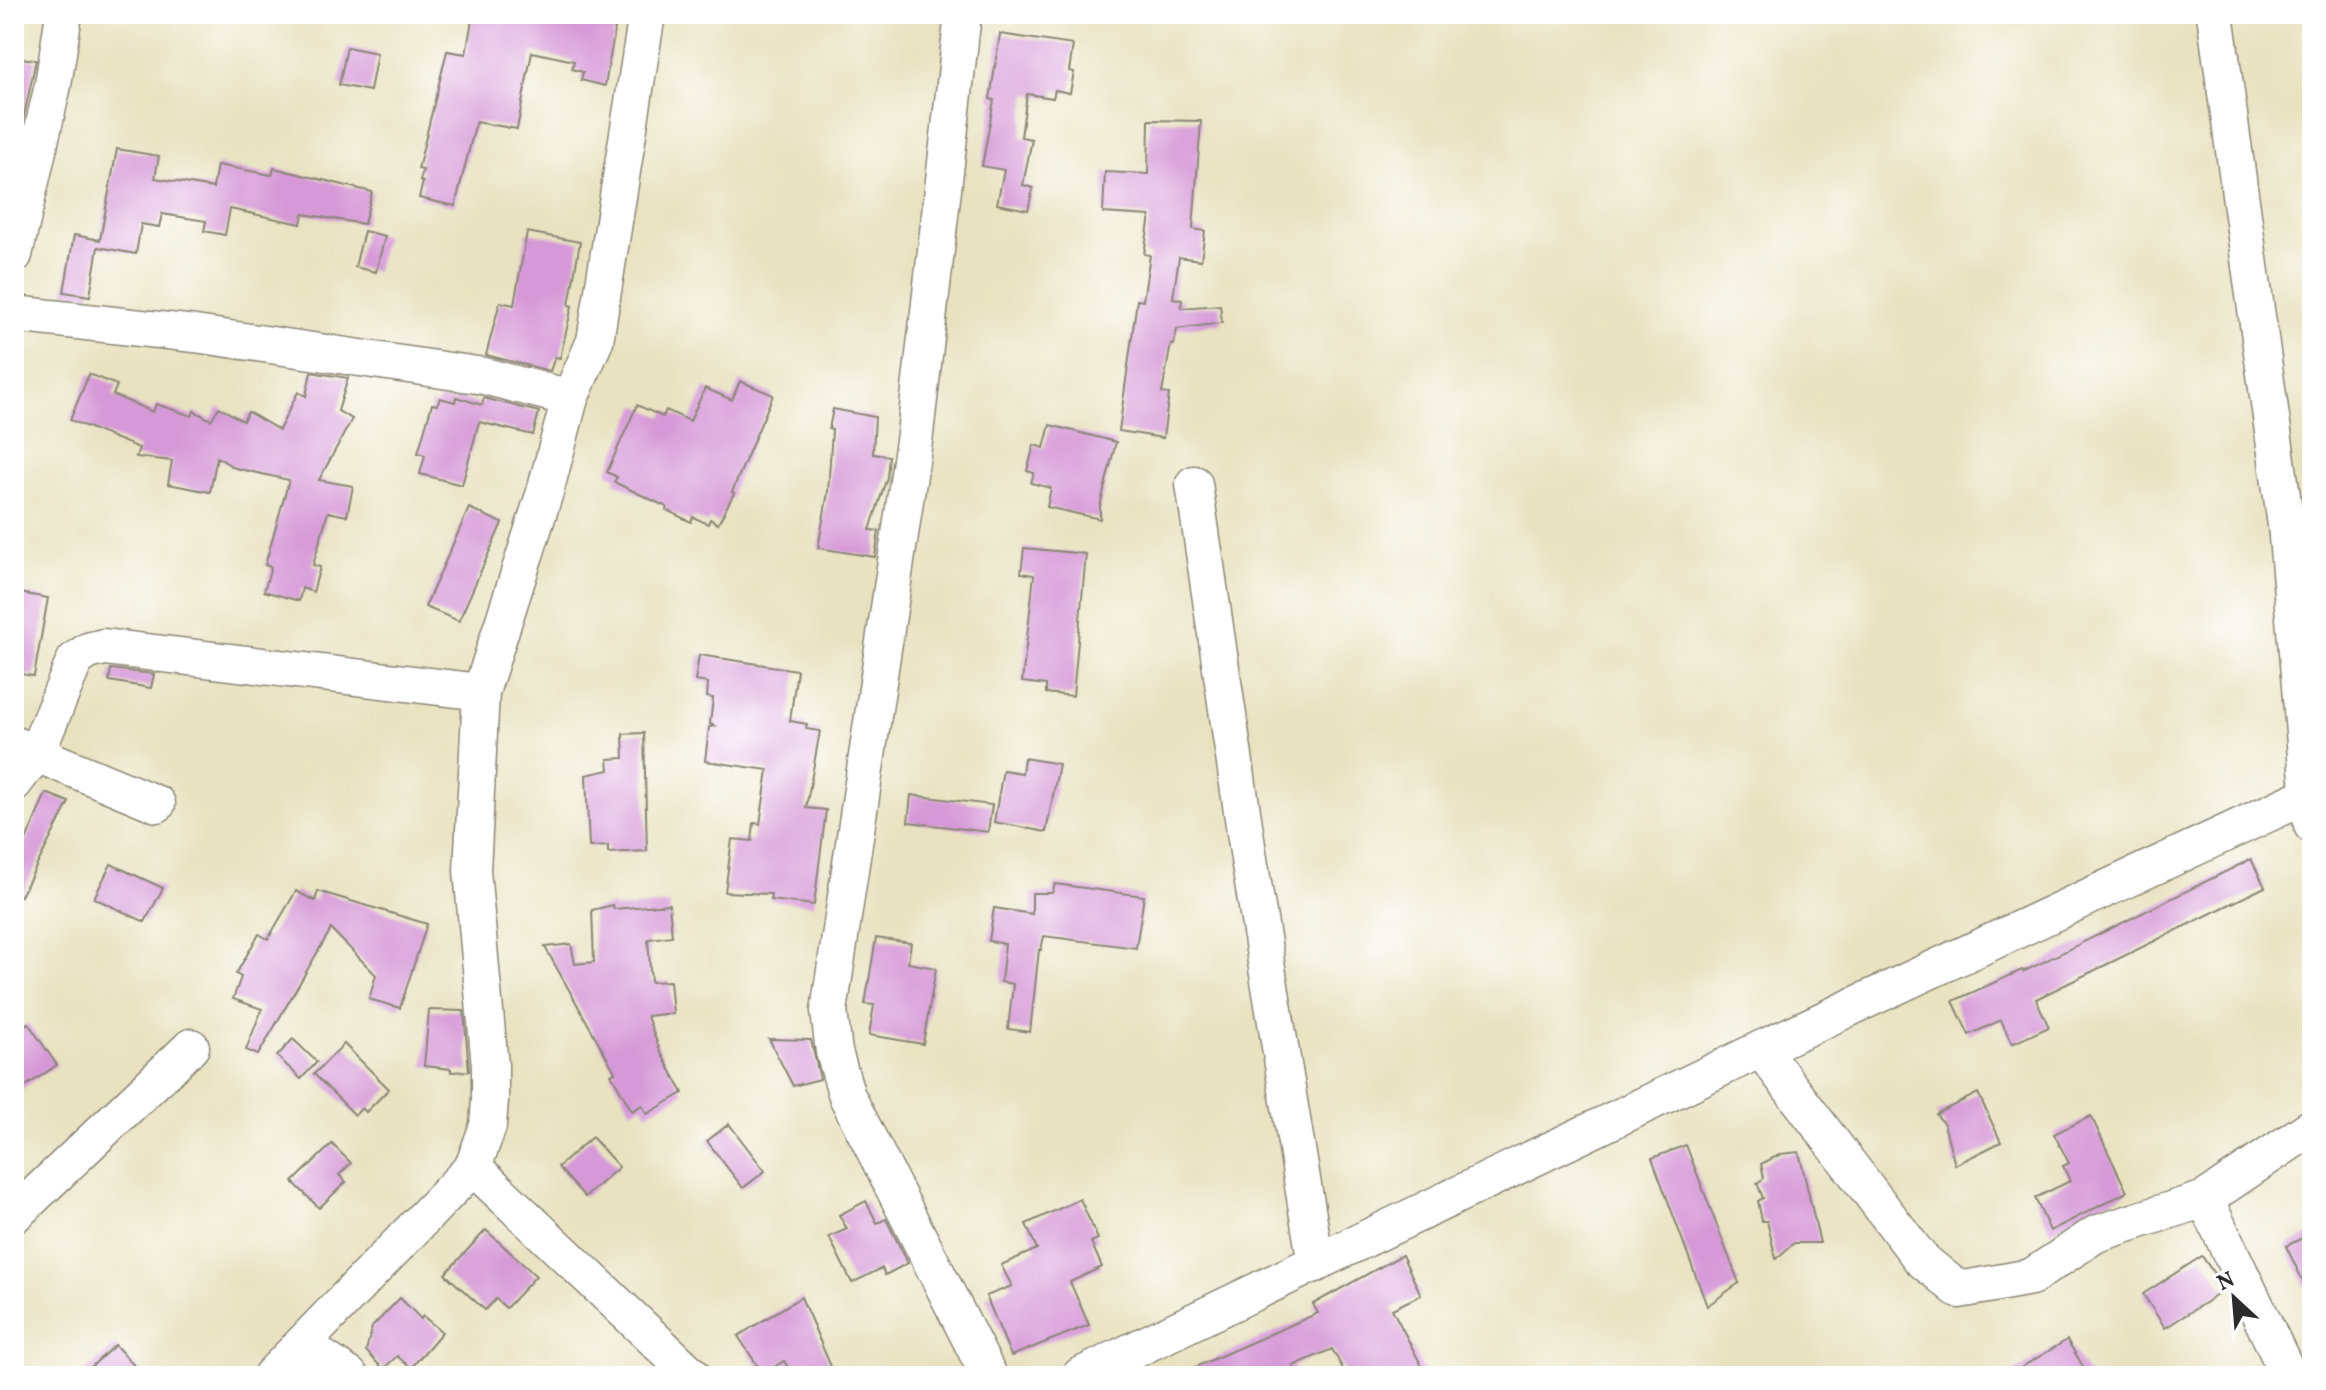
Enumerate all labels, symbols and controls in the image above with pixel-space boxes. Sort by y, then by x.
north arrow [2194,1258,2274,1338]
text: N [2212,1265,2240,1300]

